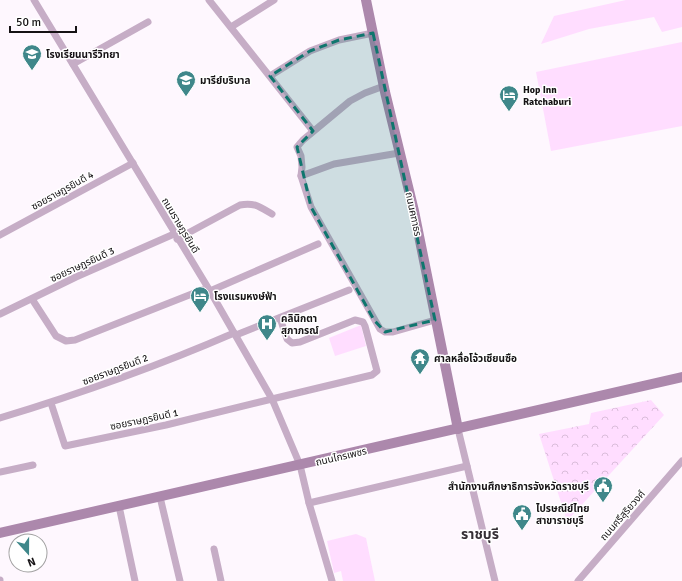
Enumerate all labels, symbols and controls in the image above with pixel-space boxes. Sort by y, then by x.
scale bar [10,8,76,34]
text: 50 m [16,15,41,30]
school or university icon: โรงเรียนนารีวิทยา [21,43,43,71]
place label: โรงเรียนนารีวิทยา [46,49,120,61]
school or university icon: มารีย์บริบาล [175,69,197,97]
place label: มารีย์บริบาล [200,75,250,87]
hotel icon: Hop Inn Ratchaburi [498,84,520,112]
place label: Hop Inn Ratchaburi [523,84,571,108]
street label: ซอยราษฎรยินดี 4 [29,169,96,213]
street label: ถนนคฑาธร [402,191,424,238]
street label: ถนนราษฎรยินดี [159,196,201,256]
street label: ซอยราษฎรยินดี 3 [48,245,116,285]
hotel icon: โรงแรมหงษ์ฟ้า [189,285,211,313]
place label: โรงแรมหงษ์ฟ้า [214,291,277,303]
hospital icon: คลินิกตา สุภาภรณ์ [256,313,278,341]
place label: คลินิกตา สุภาภรณ์ [281,313,319,337]
temple icon: ศาลหลื่อโจ้วเซียนซือ [409,347,431,375]
place label: ศาลหลื่อโจ้วเซียนซือ [434,351,517,365]
street label: ซอยราษฎรยินดี 2 [81,352,150,388]
street label: ซอยราษฎรยินดี 1 [109,407,179,433]
street label: ถนนไกรเพชร [314,445,368,469]
public building icon: สำนักงานศึกษาธิการจังหวัดราชบุรี [592,475,614,503]
place label: สำนักงานศึกษาธิการจังหวัดราชบุรี [448,481,589,493]
street label: ถนนศรีสุริยวงศ์ [598,488,648,543]
public building icon: ไปรษณีย์ไทย สาขาราชบุรี [511,503,533,531]
place label: ไปรษณีย์ไทย สาขาราชบุรี [536,503,589,527]
district label: ราชบุรี [461,526,499,543]
north arrow [8,533,48,573]
text: N [26,554,37,569]

